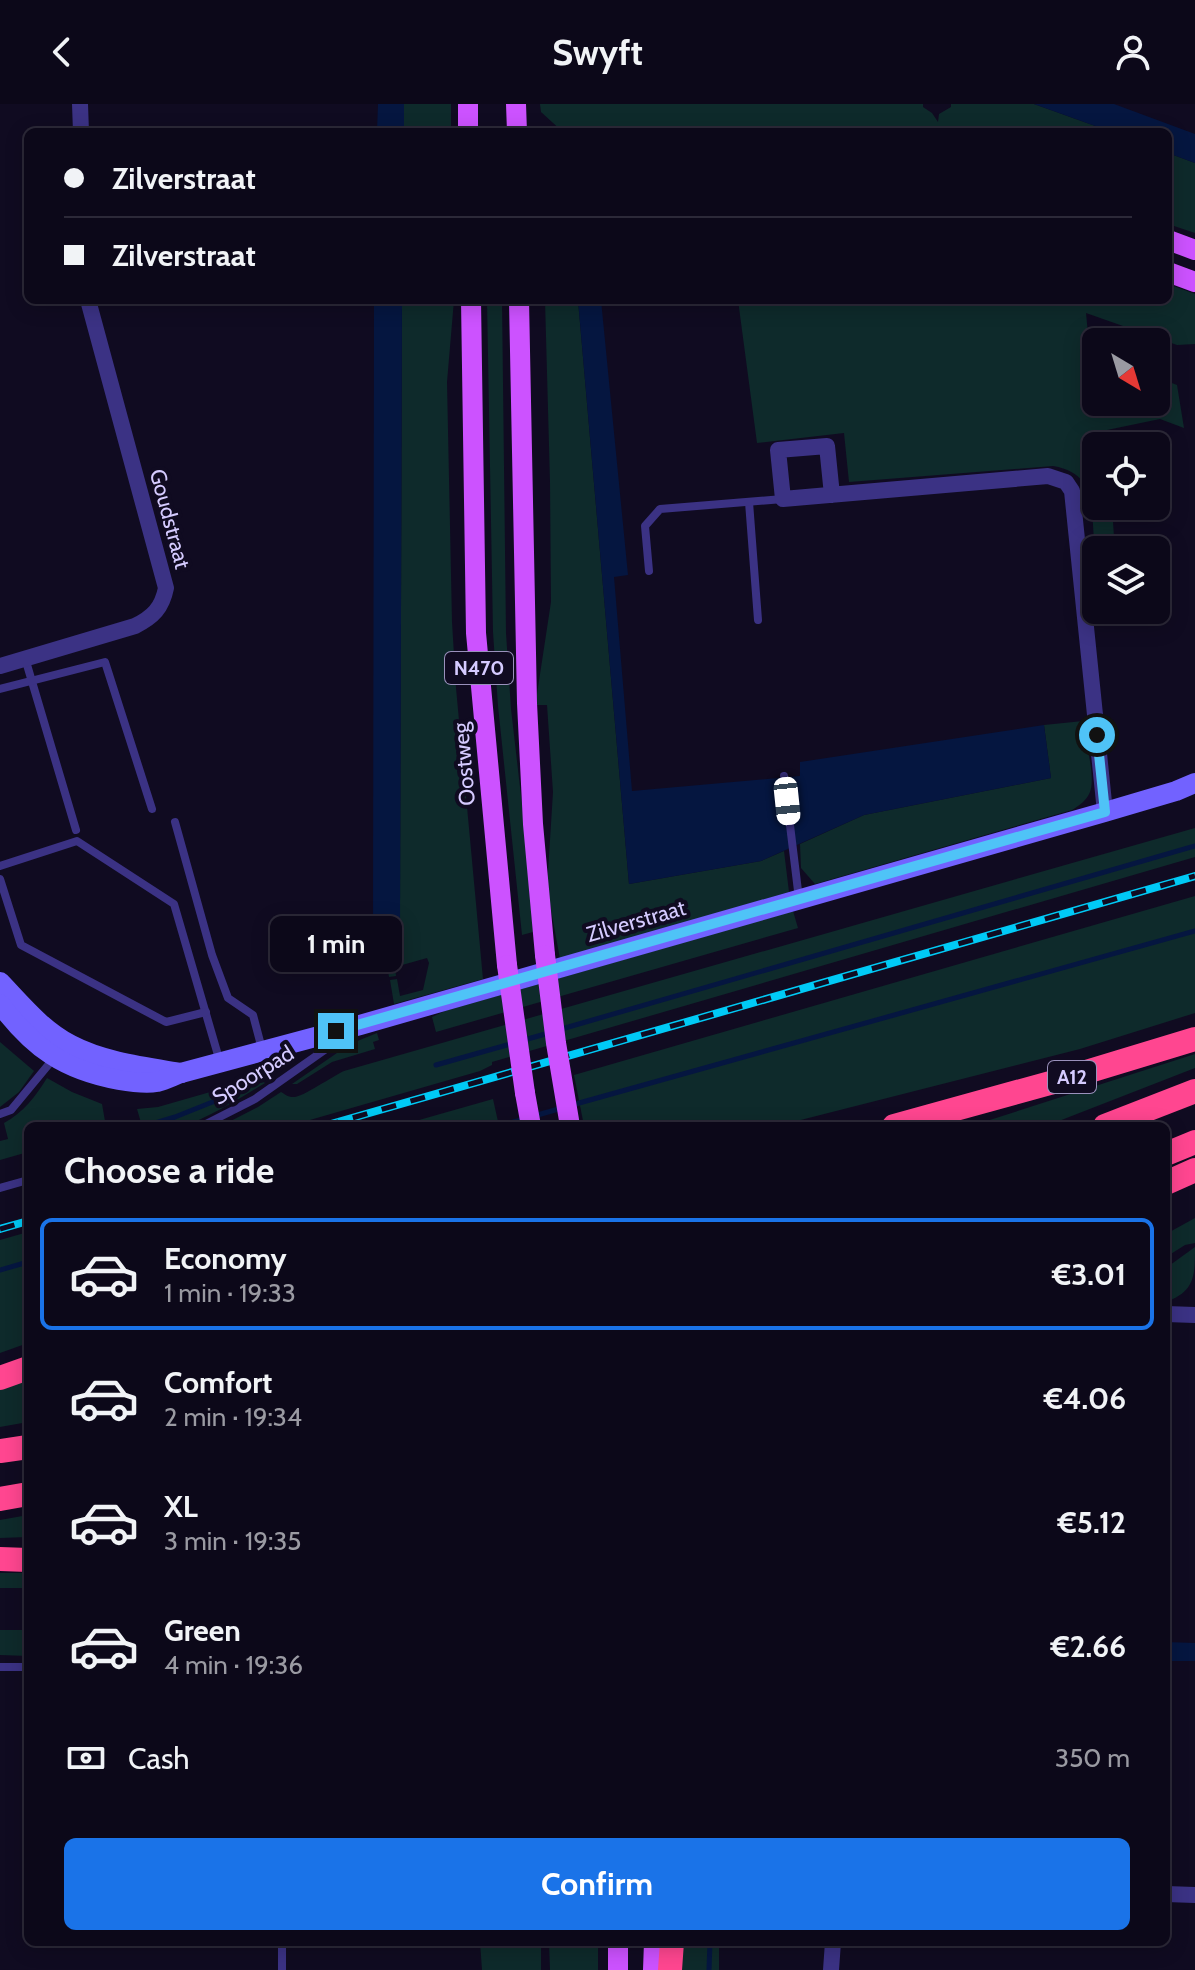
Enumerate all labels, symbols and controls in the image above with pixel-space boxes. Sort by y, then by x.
icon: back [40,30,84,74]
text: Swyft [552,30,643,74]
icon: person [1111,30,1155,74]
text: Zilverstraat [112,160,256,197]
text: Zilverstraat [112,237,256,274]
north arrow [1082,328,1170,416]
map controls [1082,328,1170,624]
button: locate [1082,432,1170,520]
street label: Goudstraat [144,466,196,572]
button: layers [1082,536,1170,624]
road number: N470 [445,652,513,684]
route start [1079,717,1115,753]
street label: Oostweg [447,720,481,807]
car [773,776,801,826]
street label: Zilverstraat [583,894,689,948]
callout: 1 min [270,915,402,971]
text: 1 min [307,928,365,960]
route end [318,1013,354,1049]
street label: Spoorpad [207,1039,299,1111]
road number: A12 [1048,1061,1096,1093]
text: Choose a ride [64,1148,274,1192]
icon: car [68,1238,140,1310]
text: Economy [164,1240,287,1277]
text: €3.01 [1052,1256,1126,1293]
text: 1 min · 19:33 [164,1277,296,1309]
icon: car [68,1362,140,1434]
text: Comfort [164,1364,272,1401]
text: €4.06 [1044,1380,1126,1417]
text: 2 min · 19:34 [164,1401,302,1433]
icon: car [68,1486,140,1558]
text: XL [164,1488,198,1525]
text: €5.12 [1058,1504,1126,1541]
text: 3 min · 19:35 [164,1525,301,1557]
icon: car [68,1610,140,1682]
text: Green [164,1612,241,1649]
text: €2.66 [1051,1628,1126,1665]
text: 4 min · 19:36 [164,1649,303,1681]
icon: cash [64,1736,108,1780]
text: Cash [128,1740,190,1777]
text: 350 m [1055,1742,1130,1774]
button: Confirm [64,1838,1130,1930]

